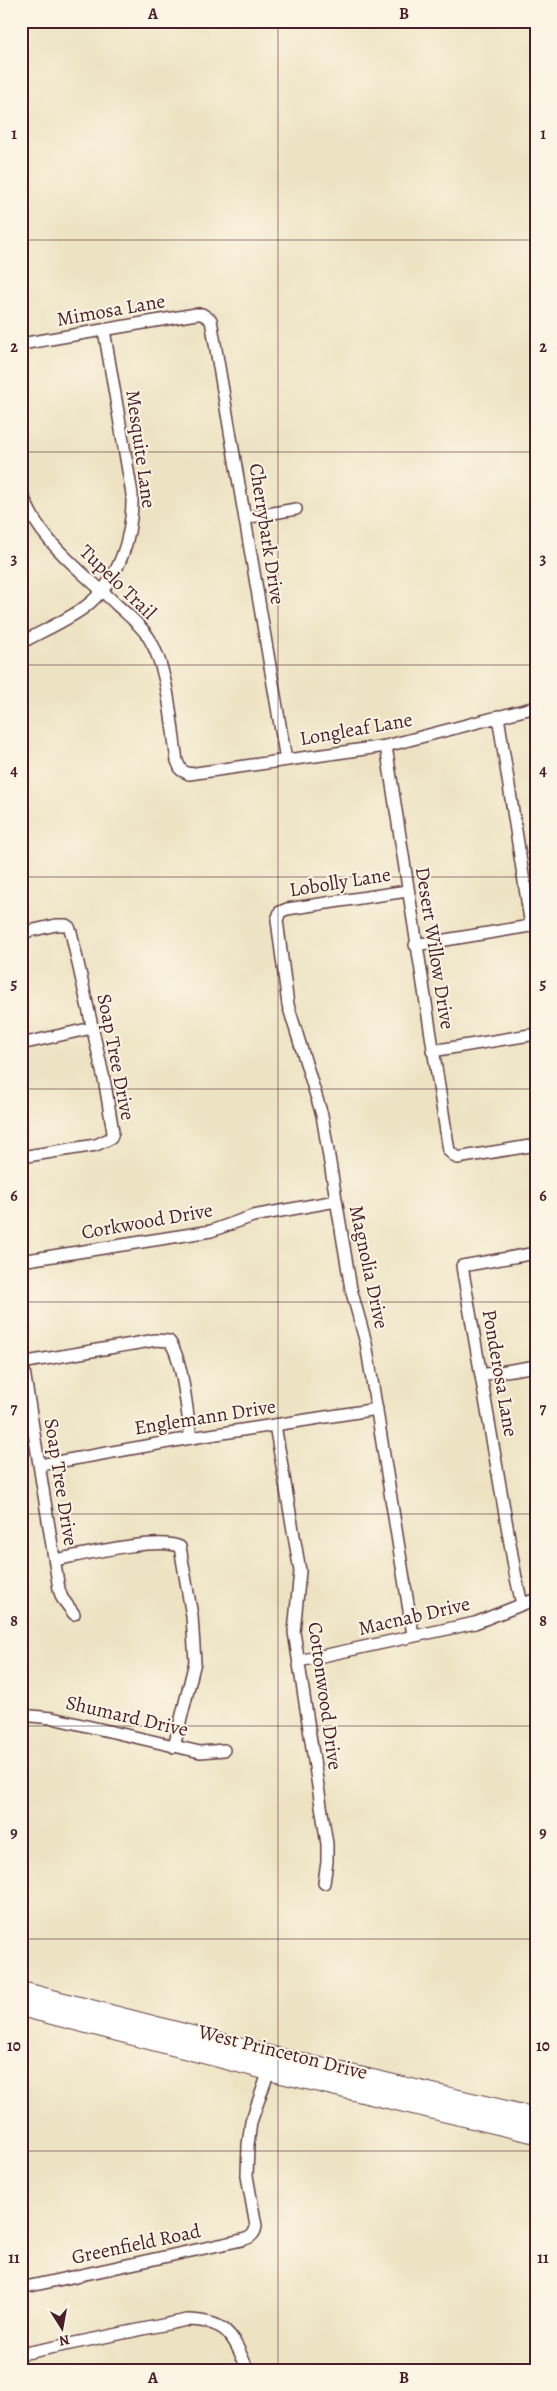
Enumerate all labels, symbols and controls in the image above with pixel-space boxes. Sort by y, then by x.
text: A [147,3,159,25]
text: B [399,3,409,25]
text: 1 [11,123,17,145]
text: 1 [540,123,546,145]
street label: Mimosa Lane [55,287,167,333]
text: 2 [10,336,18,358]
text: 2 [539,336,547,358]
street label: Mesquite Lane [119,388,163,510]
street label: Cherrybark Drive [243,461,291,607]
street label: Tupelo Trail [74,539,162,626]
text: 3 [11,548,18,570]
text: 3 [540,548,547,570]
street label: Longleaf Lane [297,706,415,752]
text: 4 [10,760,18,782]
text: 4 [539,760,547,782]
street label: Lobolly Lane [287,861,393,903]
street label: Desert Willow Drive [409,865,461,1031]
text: 5 [11,973,18,995]
text: 5 [540,973,547,995]
street label: Soap Tree Drive [90,991,142,1123]
text: 6 [10,1185,18,1207]
text: 6 [539,1185,547,1207]
street label: Corkwood Drive [79,1196,215,1246]
street label: Magnolia Drive [343,1203,395,1331]
street label: Ponderosa Lane [476,1307,524,1439]
street label: Englemann Drive [132,1392,278,1442]
text: 7 [11,1398,18,1420]
text: 7 [540,1398,547,1420]
street label: Soap Tree Drive [38,1416,84,1548]
street label: Macnab Drive [356,1590,473,1642]
text: 8 [10,1610,18,1632]
text: 8 [539,1610,547,1632]
street label: Cottonwood Drive [301,1620,349,1772]
street label: Shumard Drive [63,1689,191,1743]
text: 9 [10,1822,18,1844]
text: 9 [539,1822,547,1844]
street label: West Princeton Drive [195,2018,370,2086]
text: 10 [7,2035,21,2057]
text: 10 [536,2035,550,2057]
street label: Greenfield Road [69,2217,203,2271]
text: 11 [8,2247,20,2269]
text: 11 [537,2247,549,2269]
north arrow [38,2304,88,2354]
text: N [58,2330,71,2351]
text: A [147,2367,159,2389]
text: B [399,2367,409,2389]

